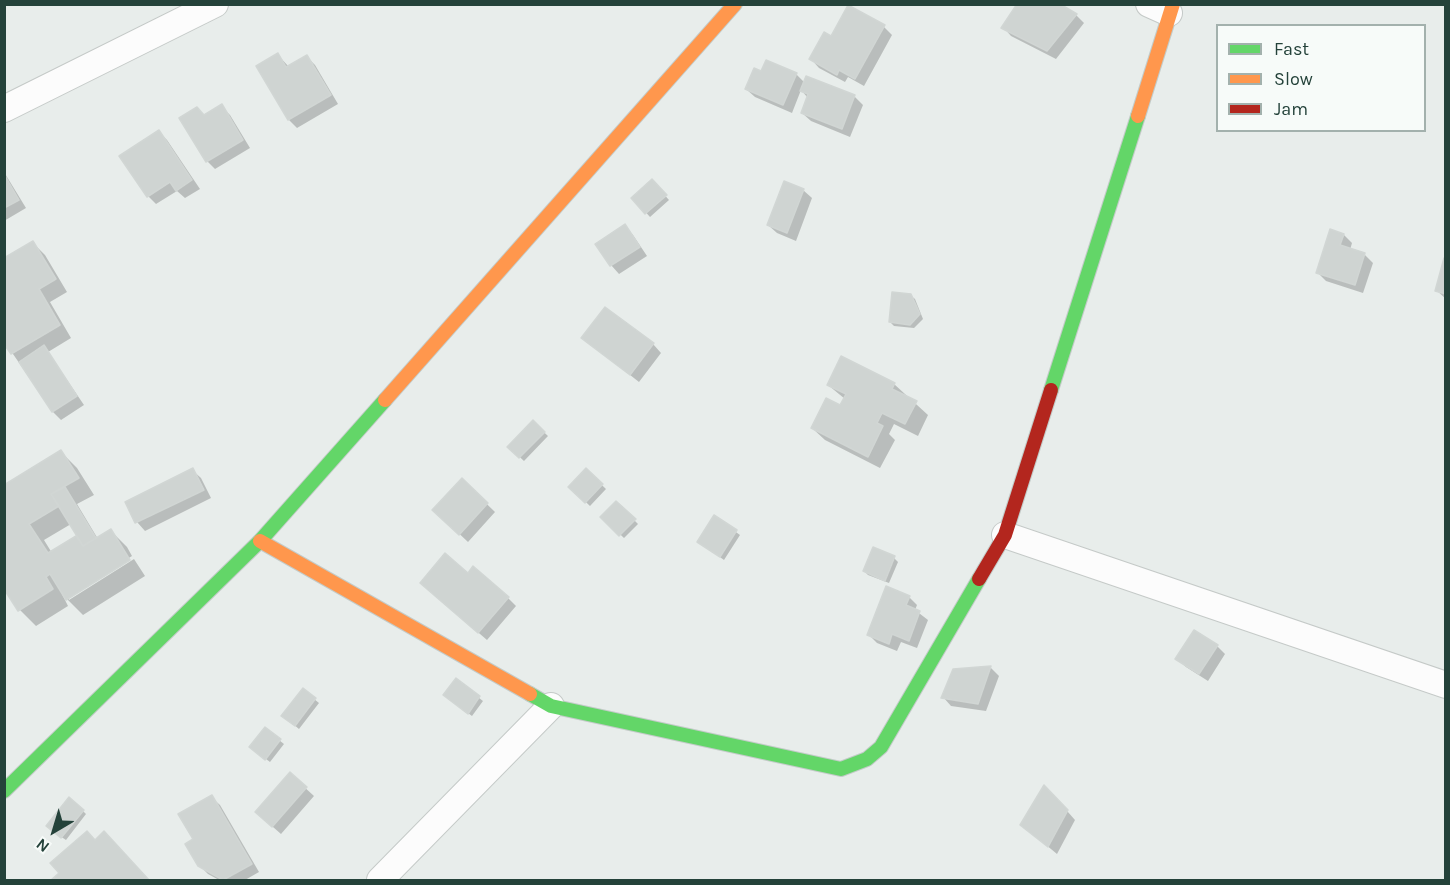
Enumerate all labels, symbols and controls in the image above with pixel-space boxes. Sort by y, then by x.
legend [1216,24,1426,132]
text: Fast [1274,38,1309,60]
text: Slow [1274,68,1313,90]
text: Jam [1274,98,1308,120]
north arrow [24,801,84,861]
text: N [32,835,53,857]

